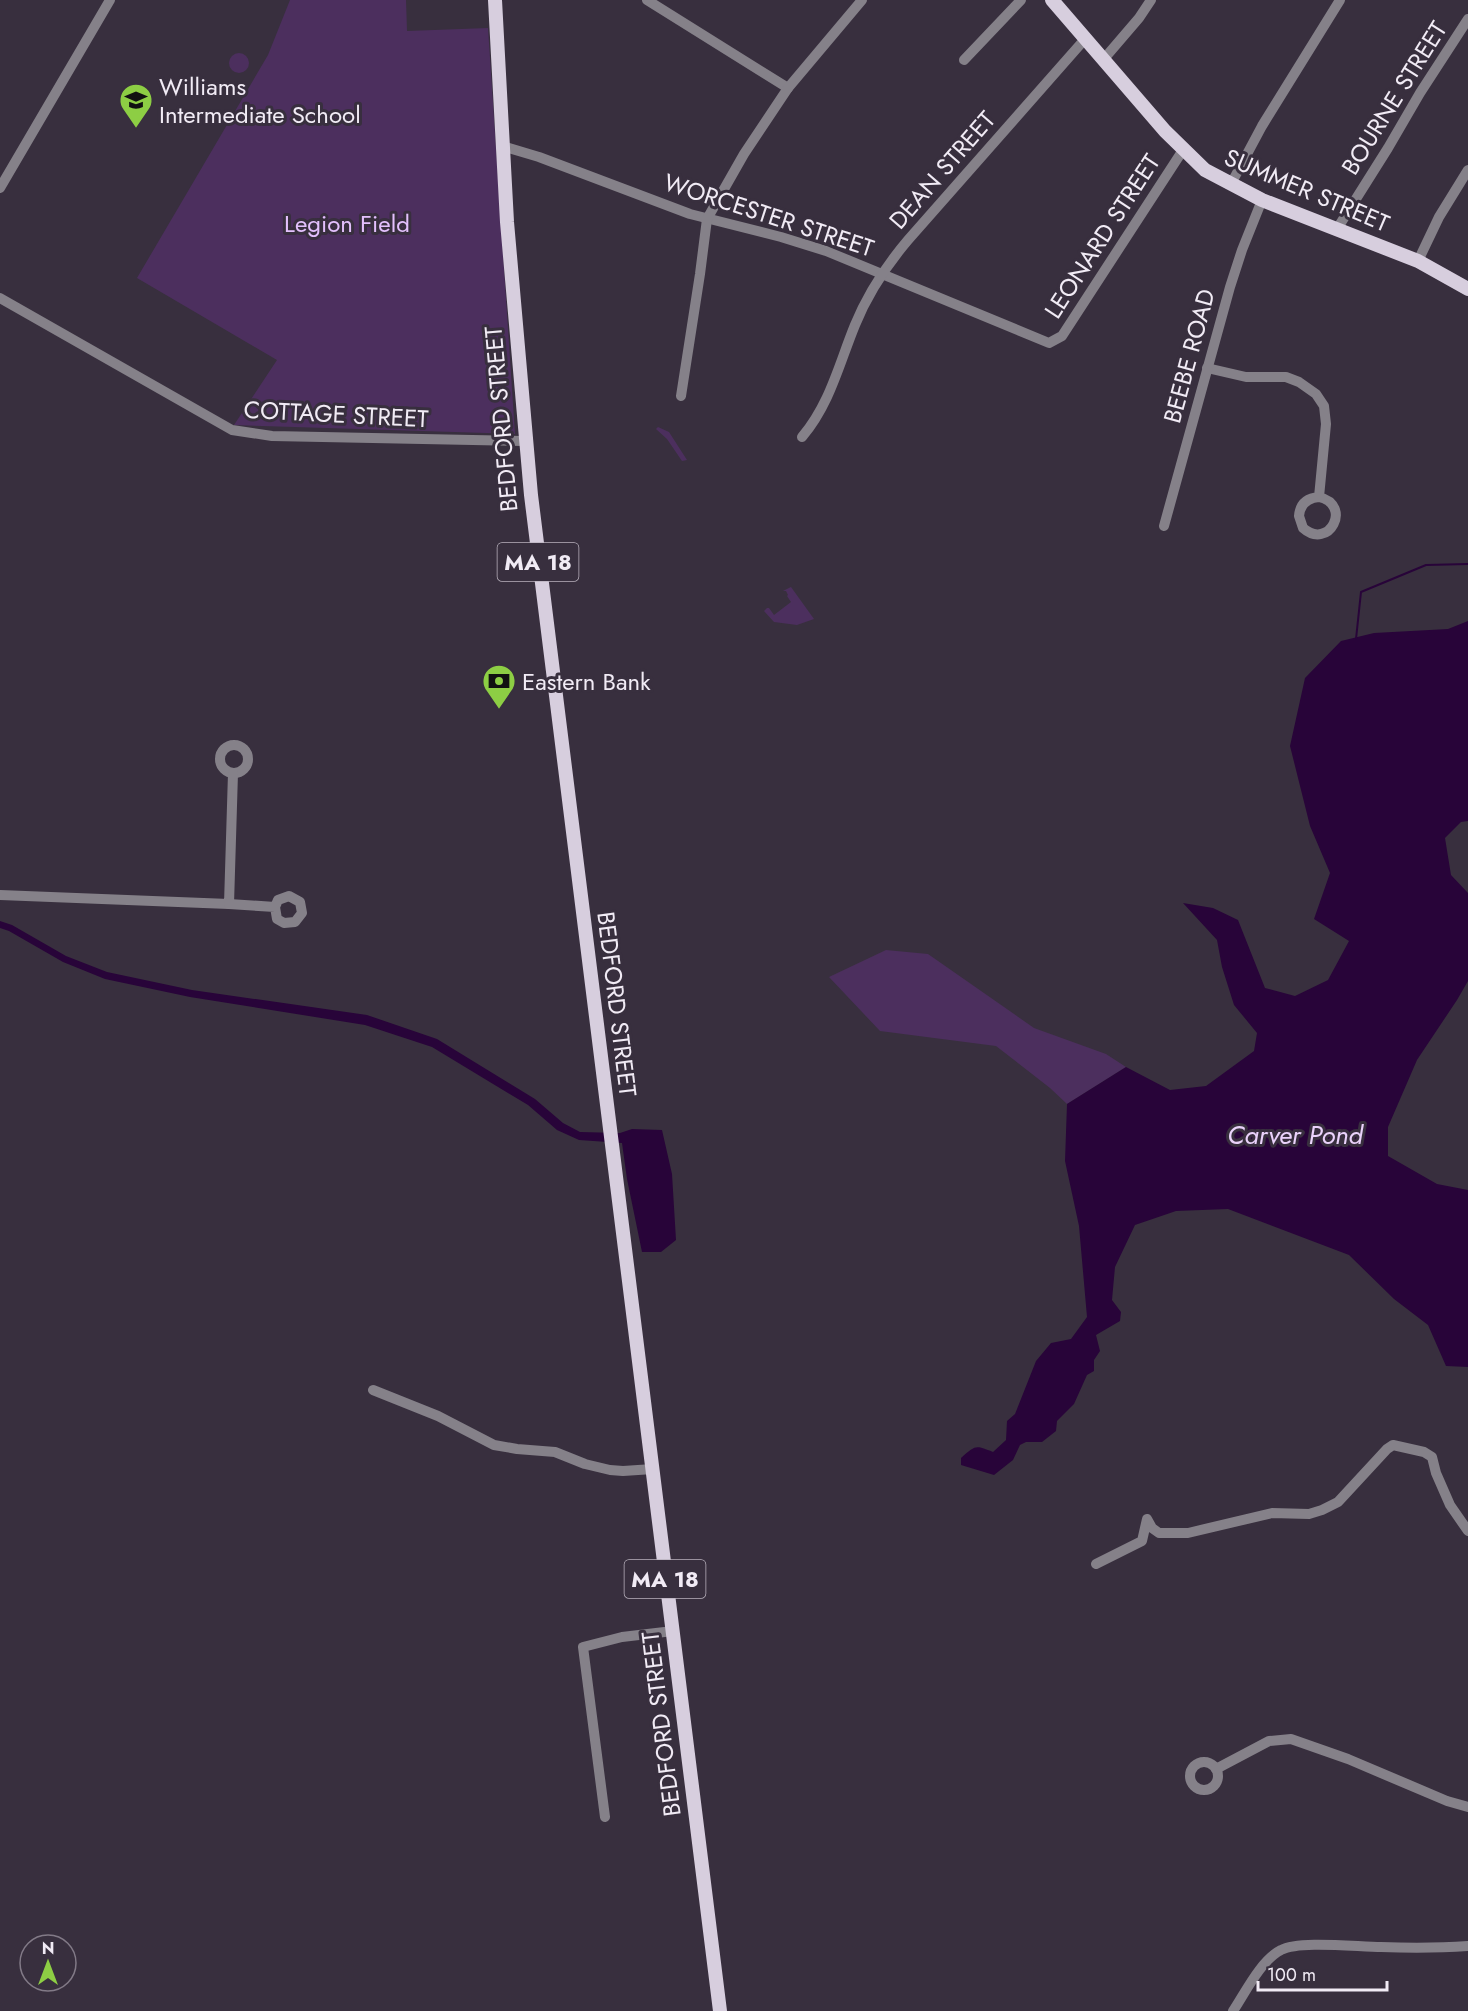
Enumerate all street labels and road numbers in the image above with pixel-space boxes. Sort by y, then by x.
street label: BOURNE STREET [1333,14,1455,182]
street label: DEAN STREET [881,103,1003,237]
street label: SUMMER STREET [1219,139,1395,241]
street label: LEONARD STREET [1036,147,1168,325]
street label: WORCESTER STREET [659,165,879,265]
street label: BEEBE ROAD [1154,285,1224,427]
street label: BEDFORD STREET [475,325,527,513]
street label: COTTAGE STREET [243,392,429,436]
road number: MA 18 [498,543,578,581]
street label: BEDFORD STREET [588,909,646,1099]
road number: MA 18 [624,1560,706,1598]
street label: BEDFORD STREET [632,1629,690,1819]

